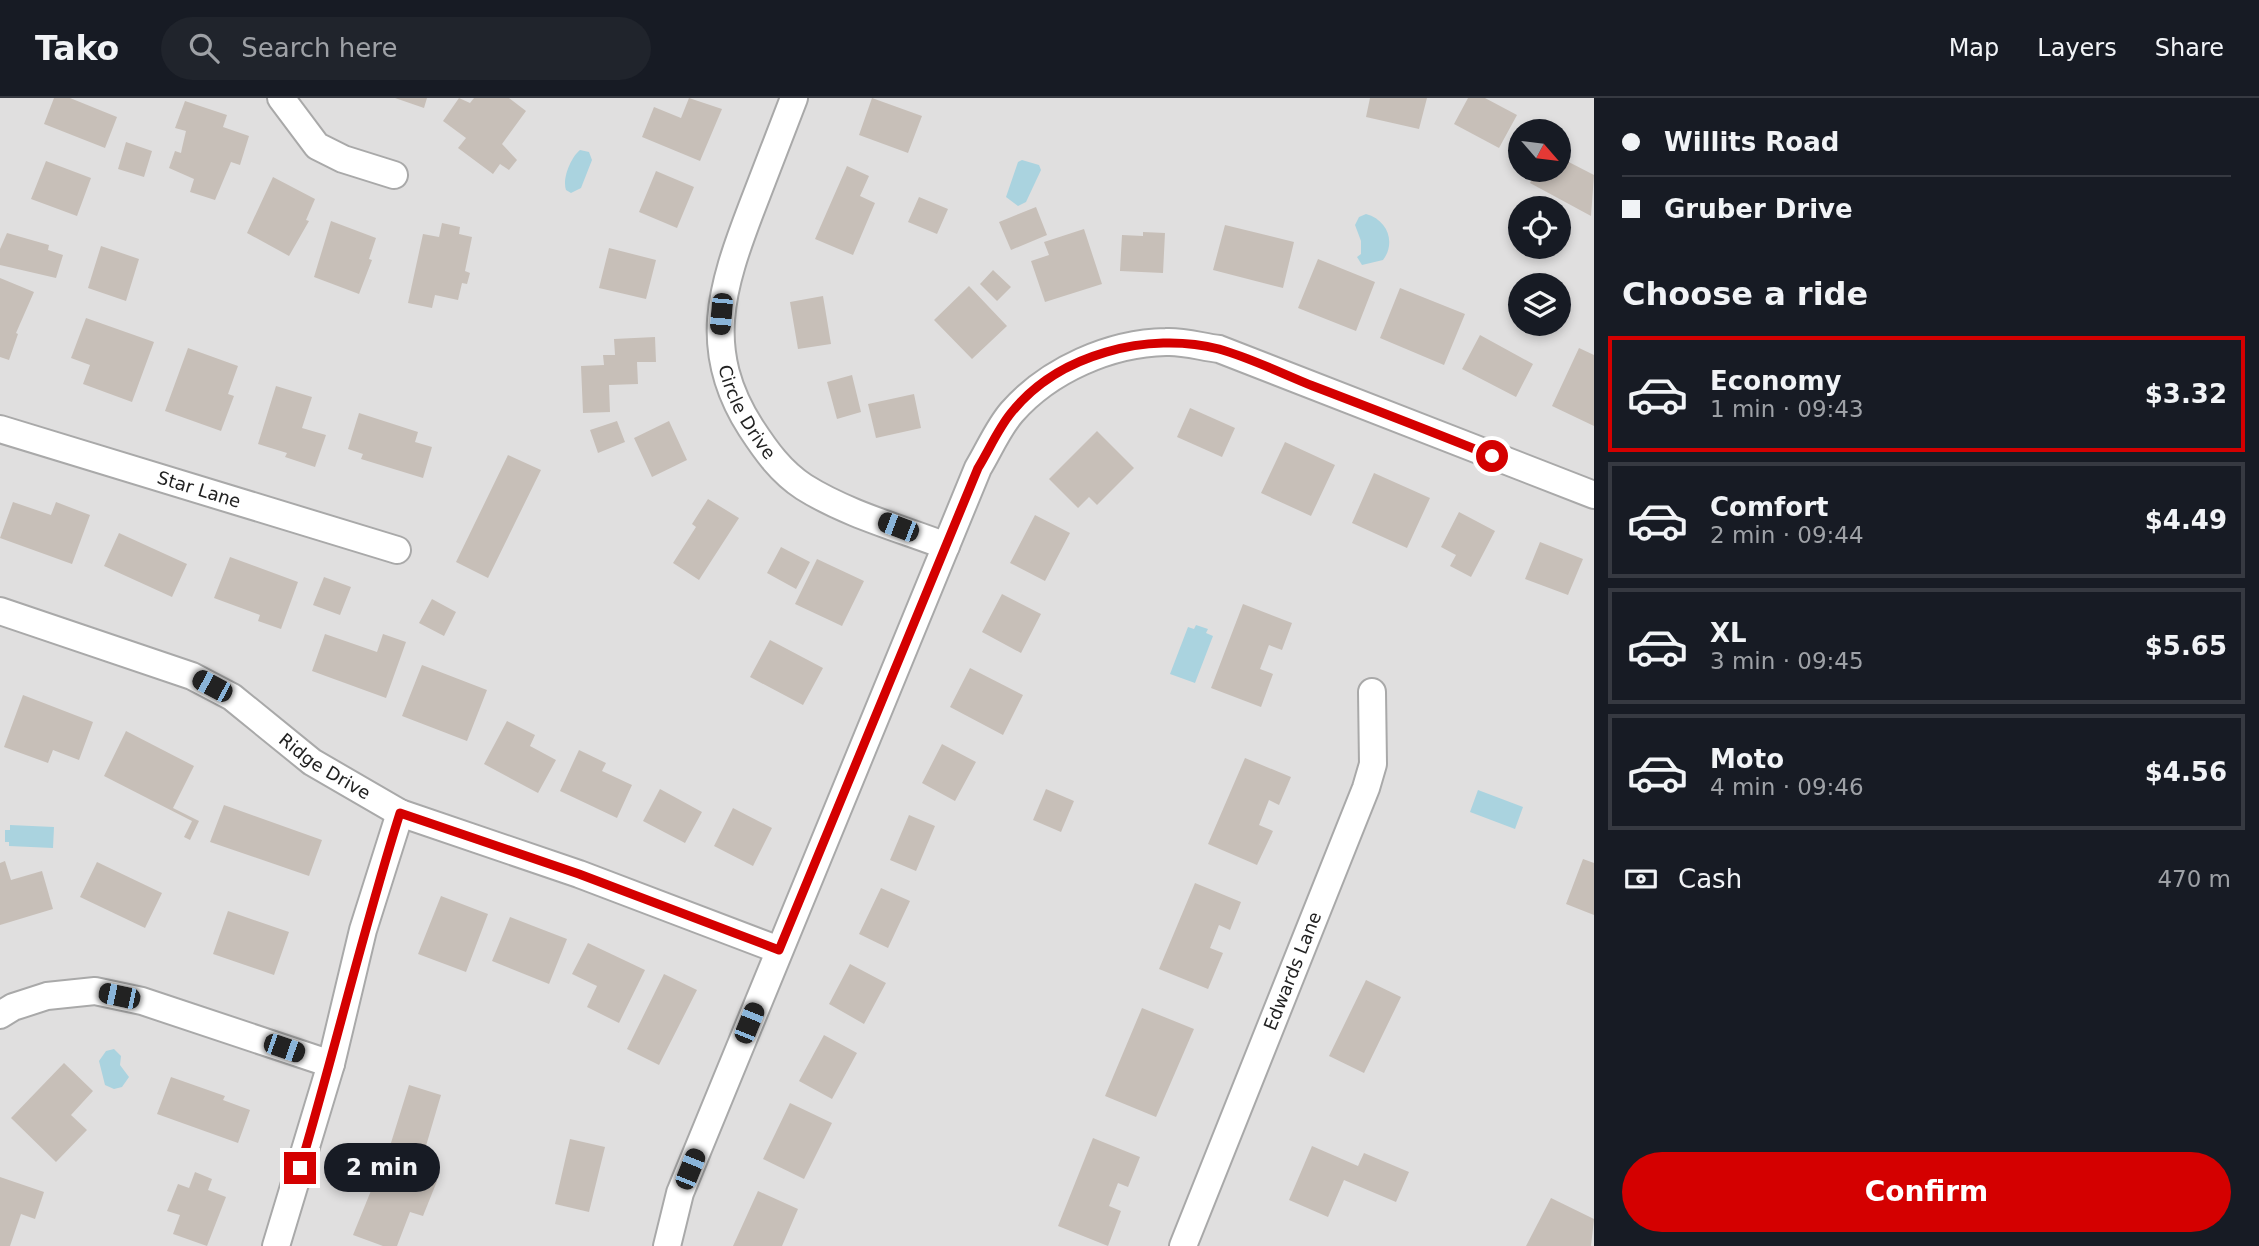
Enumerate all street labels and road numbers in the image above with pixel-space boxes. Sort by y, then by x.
street label: Circle Drive [714,362,780,463]
street label: Star Lane [155,467,243,512]
street label: Ridge Drive [275,729,374,804]
street label: Edwards Lane [1259,909,1325,1033]

